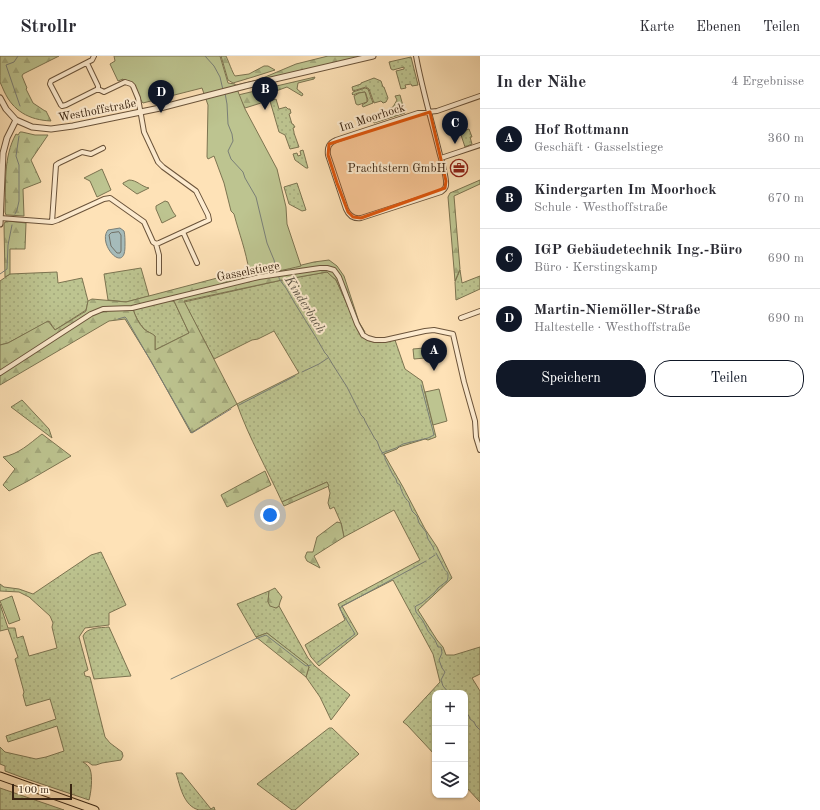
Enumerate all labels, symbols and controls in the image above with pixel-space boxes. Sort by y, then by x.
text: Strollr [20,18,76,37]
text: Karte [640,20,674,34]
text: Ebenen [696,20,741,34]
text: Teilen [763,20,800,34]
text: In der Nähe [496,74,586,91]
text: 4 Ergebnisse [731,75,804,88]
pin: B [252,77,278,110]
pin: D [148,80,174,113]
street label: Westhoffstraße [57,97,138,124]
street label: Im Moorhock [338,102,407,134]
pin: C [442,111,468,144]
text: Hof Rottmann [534,123,629,138]
text: A [504,132,514,145]
text: 360 m [767,132,804,145]
text: Geschäft · Gasselstiege [534,141,663,154]
office icon: Prachtstern GmbH [449,158,469,178]
place label: Prachtstern GmbH [348,163,446,175]
text: Kindergarten Im Moorhock [534,183,717,198]
text: B [504,192,514,205]
text: 670 m [767,192,804,205]
text: Schule · Westhoffstraße [534,201,668,214]
text: IGP Gebäudetechnik Ing.-Büro [534,243,742,258]
text: C [505,252,513,265]
text: 690 m [767,252,804,265]
street label: Gasselstiege [216,260,281,284]
text: Büro · Kerstingskamp [534,261,657,274]
water label: Kinderbach [282,273,328,336]
text: Martin-Niemöller-Straße [534,303,701,318]
text: D [504,312,514,325]
text: 690 m [767,312,804,325]
text: Haltestelle · Westhoffstraße [534,321,690,334]
pin: A [421,338,447,371]
button: Speichern [496,360,646,397]
button: Teilen [654,360,804,397]
your location [260,505,280,525]
map controls [432,690,468,798]
button: + [432,690,468,726]
button: − [432,726,468,762]
button: layers [432,762,468,798]
scale bar [12,782,72,801]
text: 100 m [18,785,49,796]

